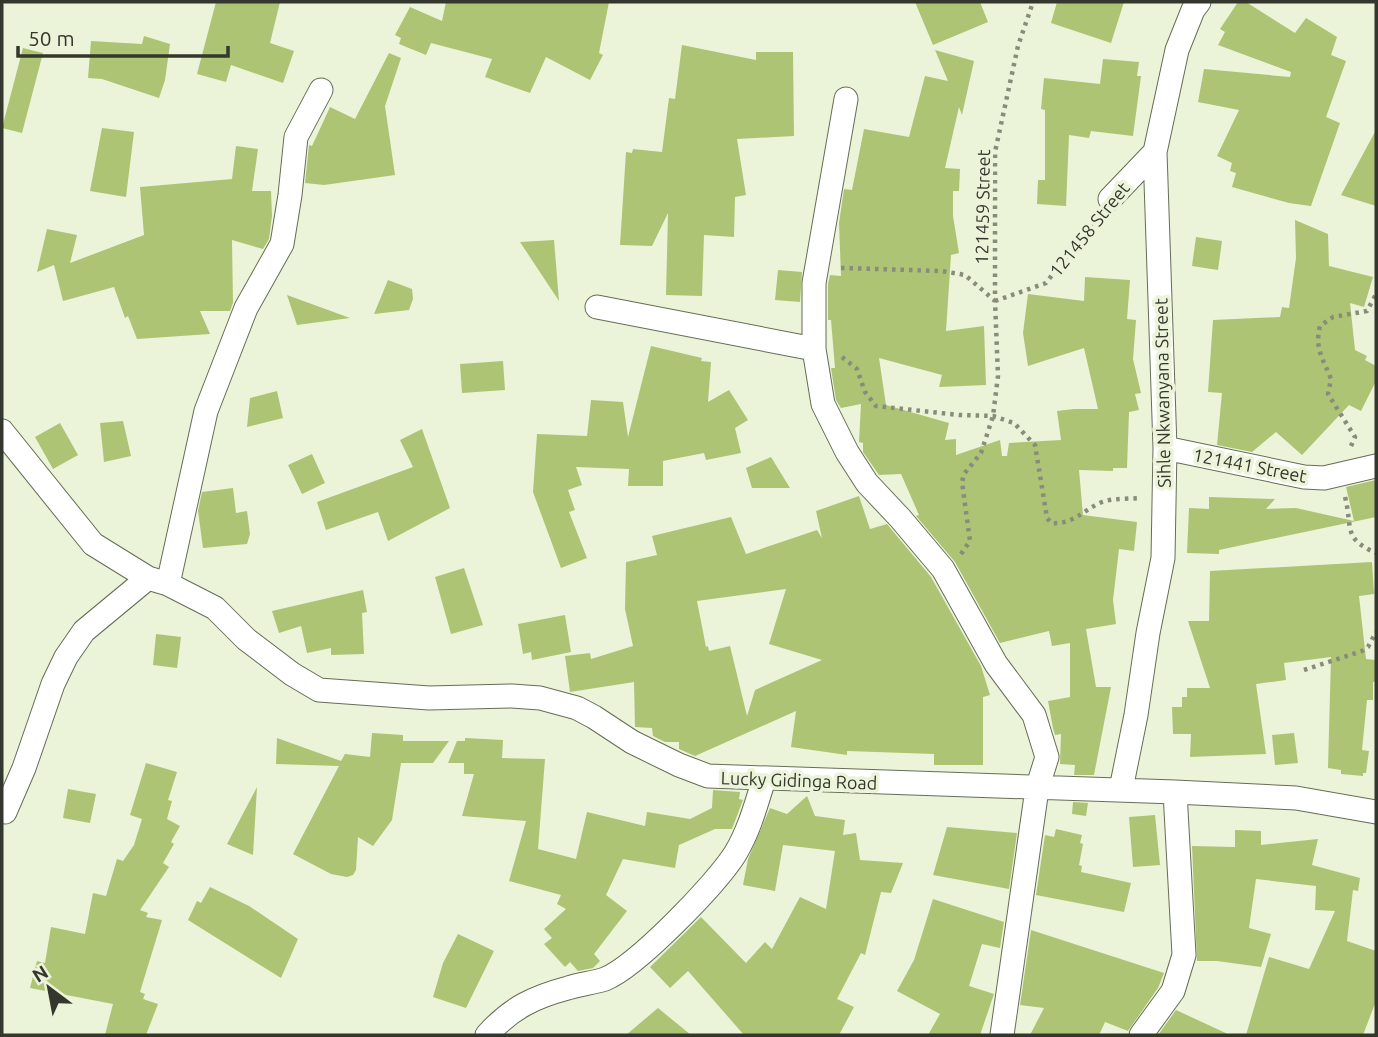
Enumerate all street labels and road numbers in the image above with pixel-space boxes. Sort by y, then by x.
street label: 121459 Street [971,149,993,265]
street label: 121458 Street [1045,178,1133,280]
street label: Sihle Nkwanyana Street [1150,298,1174,488]
street label: 121441 Street [1192,444,1308,486]
street label: Lucky Gidinga Road [720,767,878,793]

